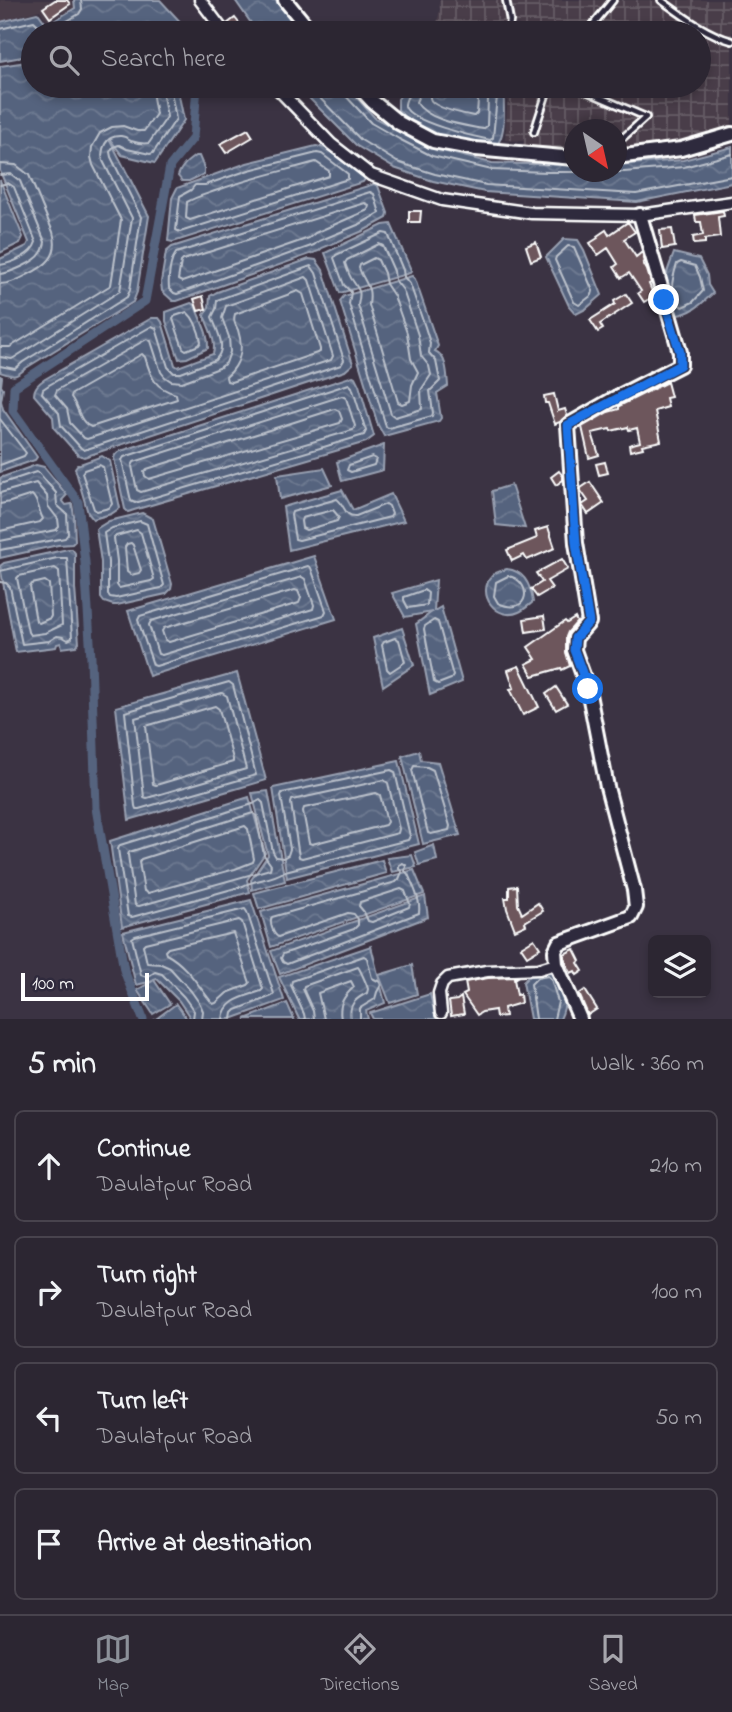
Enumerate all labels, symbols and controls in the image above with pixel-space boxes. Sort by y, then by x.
search box [21,21,711,98]
icon: search [45,41,83,79]
text: Search here [101,41,226,79]
north arrow [564,119,627,182]
route end [648,284,679,315]
route start [572,673,603,704]
map controls [648,935,711,998]
button: layers [648,935,711,998]
scale bar [21,970,149,1002]
text: 100 m [32,971,74,998]
text: 5 min [28,1043,96,1087]
text: Walk · 360 m [590,1048,704,1081]
text: Continue [97,1131,190,1169]
icon: ahead [30,1147,68,1185]
text: 210 m [650,1150,702,1183]
text: Daulatpur Road [97,1169,252,1202]
text: Turn right [97,1257,197,1295]
icon: right [30,1273,68,1311]
text: 100 m [651,1276,702,1309]
text: Daulatpur Road [97,1295,252,1328]
text: Turn left [97,1383,188,1421]
icon: left [30,1399,68,1437]
text: 50 m [655,1402,702,1435]
text: Daulatpur Road [97,1421,252,1454]
icon: arrive [30,1525,68,1563]
text: Arrive at destination [97,1525,312,1563]
tab: Map [94,1630,132,1699]
tab: Directions [321,1630,400,1699]
tab: Saved [588,1630,638,1699]

